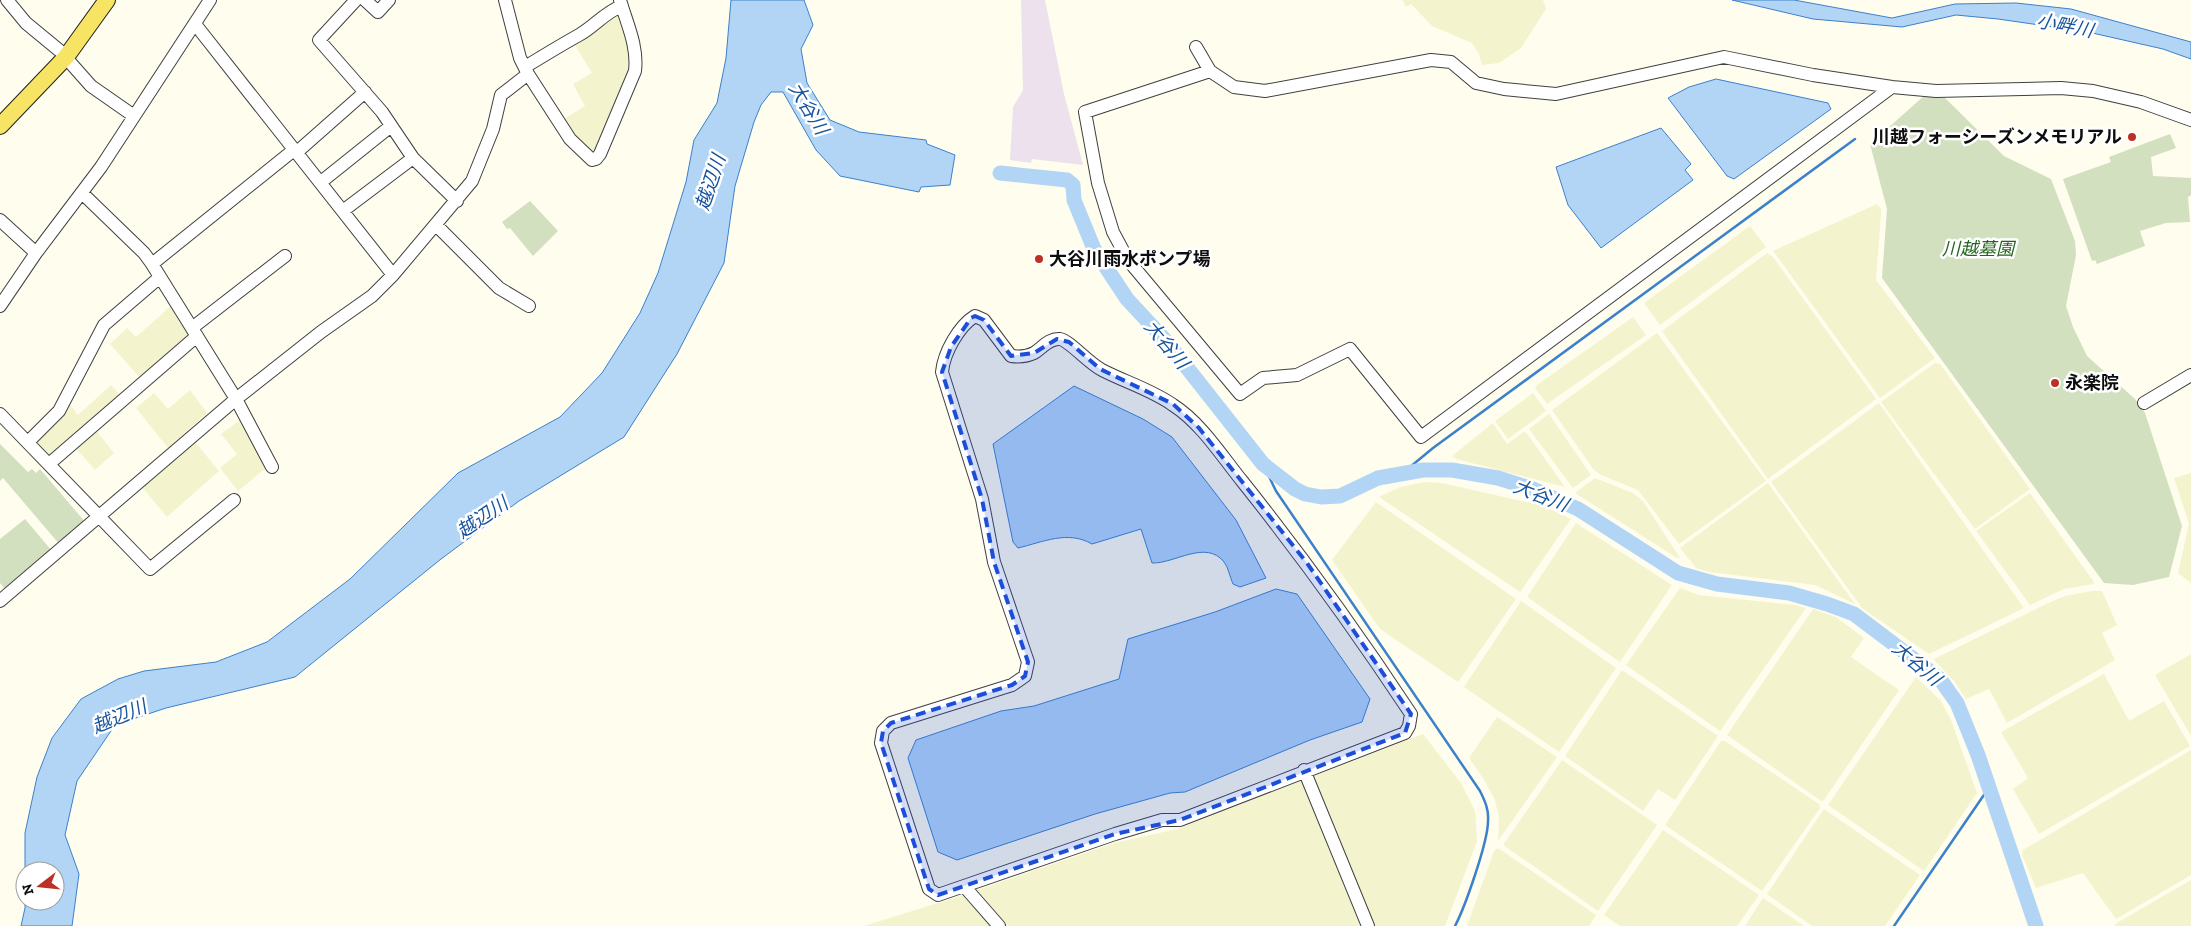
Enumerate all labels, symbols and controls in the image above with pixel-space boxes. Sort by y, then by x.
water label: 小畔川 [2035,9,2097,43]
water label: 大谷川 [784,78,834,140]
place label: 川越フォーシーズンメモリアル [1872,126,2122,148]
marker: 川越フォーシーズンメモリアル [2126,131,2138,143]
water label: 越辺川 [691,150,731,213]
park label: 川越墓園 [1942,238,2017,260]
place label: 大谷川雨水ポンプ場 [1049,248,1210,270]
marker: 大谷川雨水ポンプ場 [1033,253,1045,265]
water label: 大谷川 [1139,315,1195,375]
place label: 永楽院 [2065,372,2119,394]
marker: 永楽院 [2049,377,2061,389]
water label: 大谷川 [1510,475,1573,517]
water label: 越辺川 [452,491,514,543]
water label: 大谷川 [1887,636,1947,692]
water label: 越辺川 [88,694,152,738]
north arrow [15,861,65,911]
text: N [18,882,38,897]

